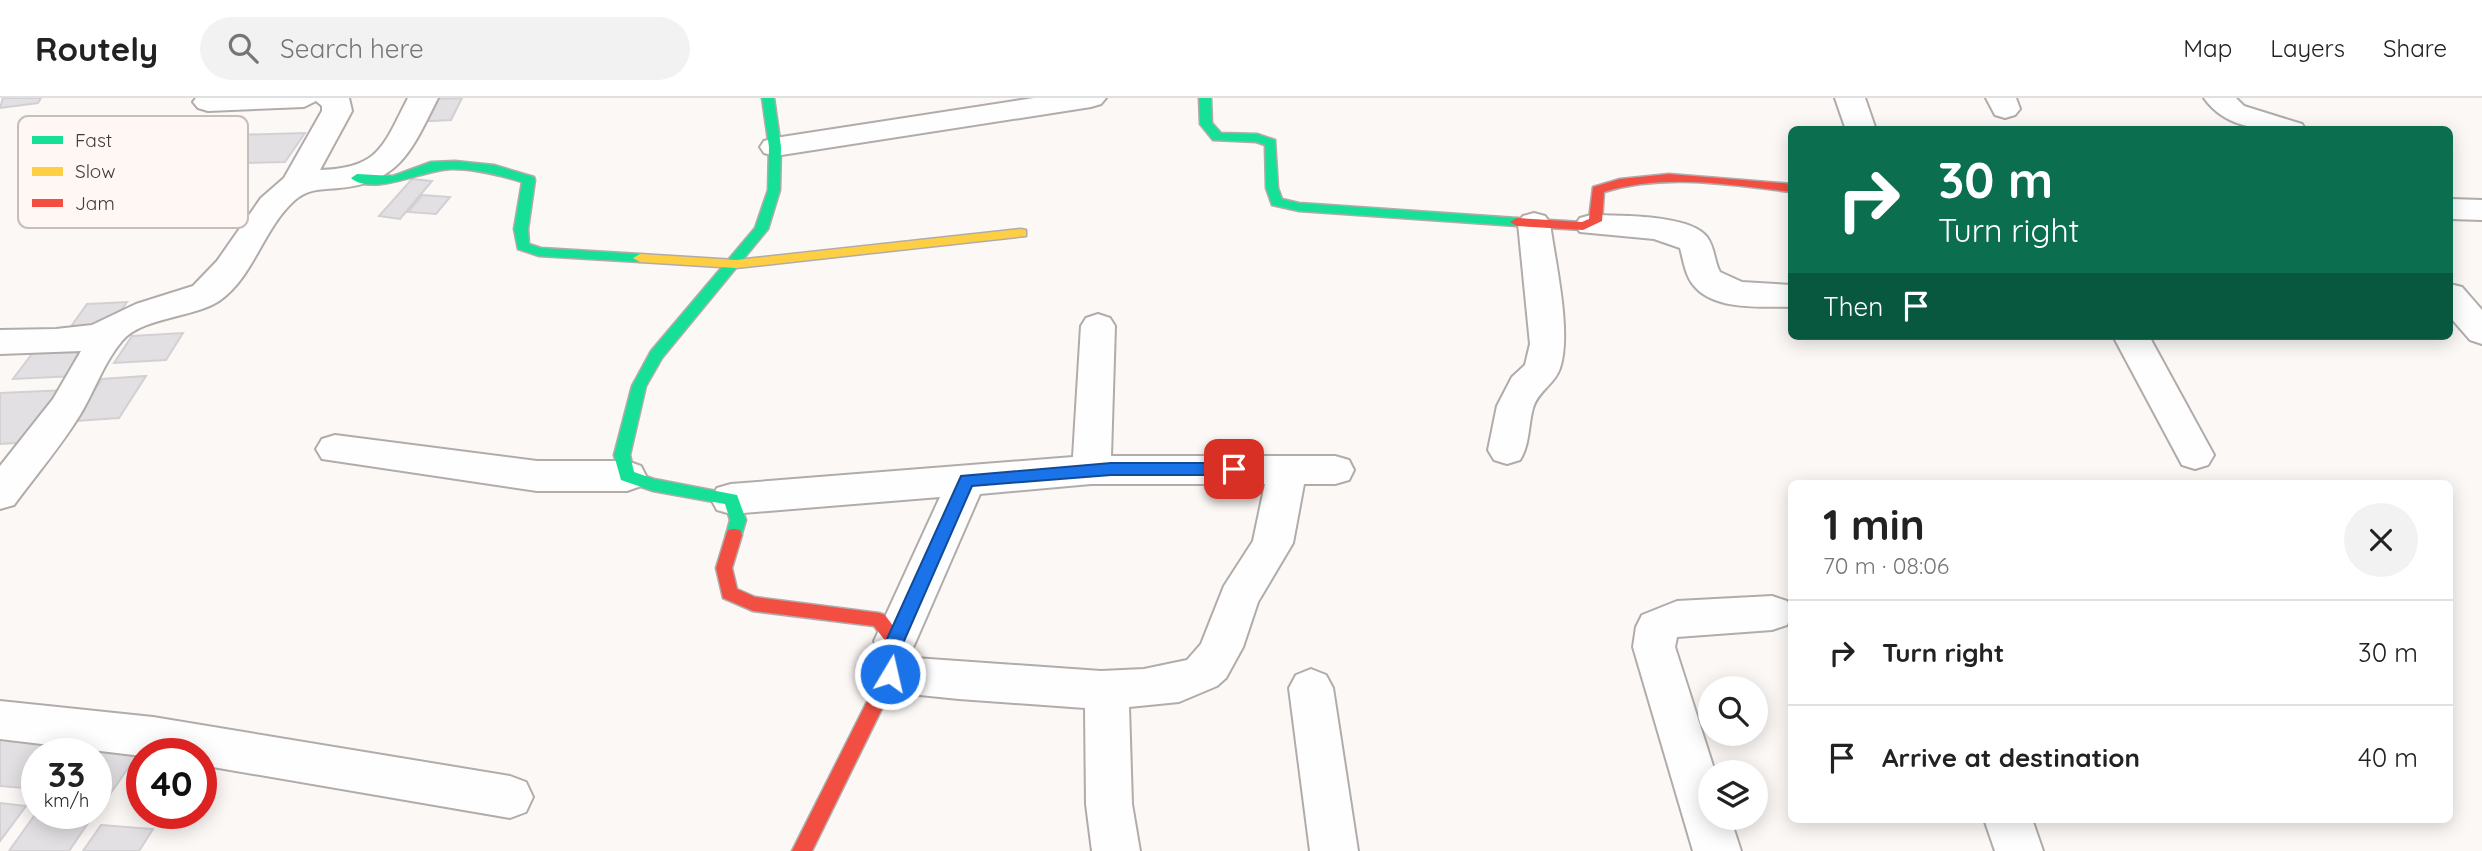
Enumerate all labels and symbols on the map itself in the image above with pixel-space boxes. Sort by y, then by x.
legend [18,116,248,228]
text: Fast [75,128,112,152]
text: Slow [75,159,116,183]
text: Jam [75,191,115,215]
pin [1204,439,1264,499]
position arrow [853,637,927,711]
speed limit sign: 40 [126,738,217,829]

